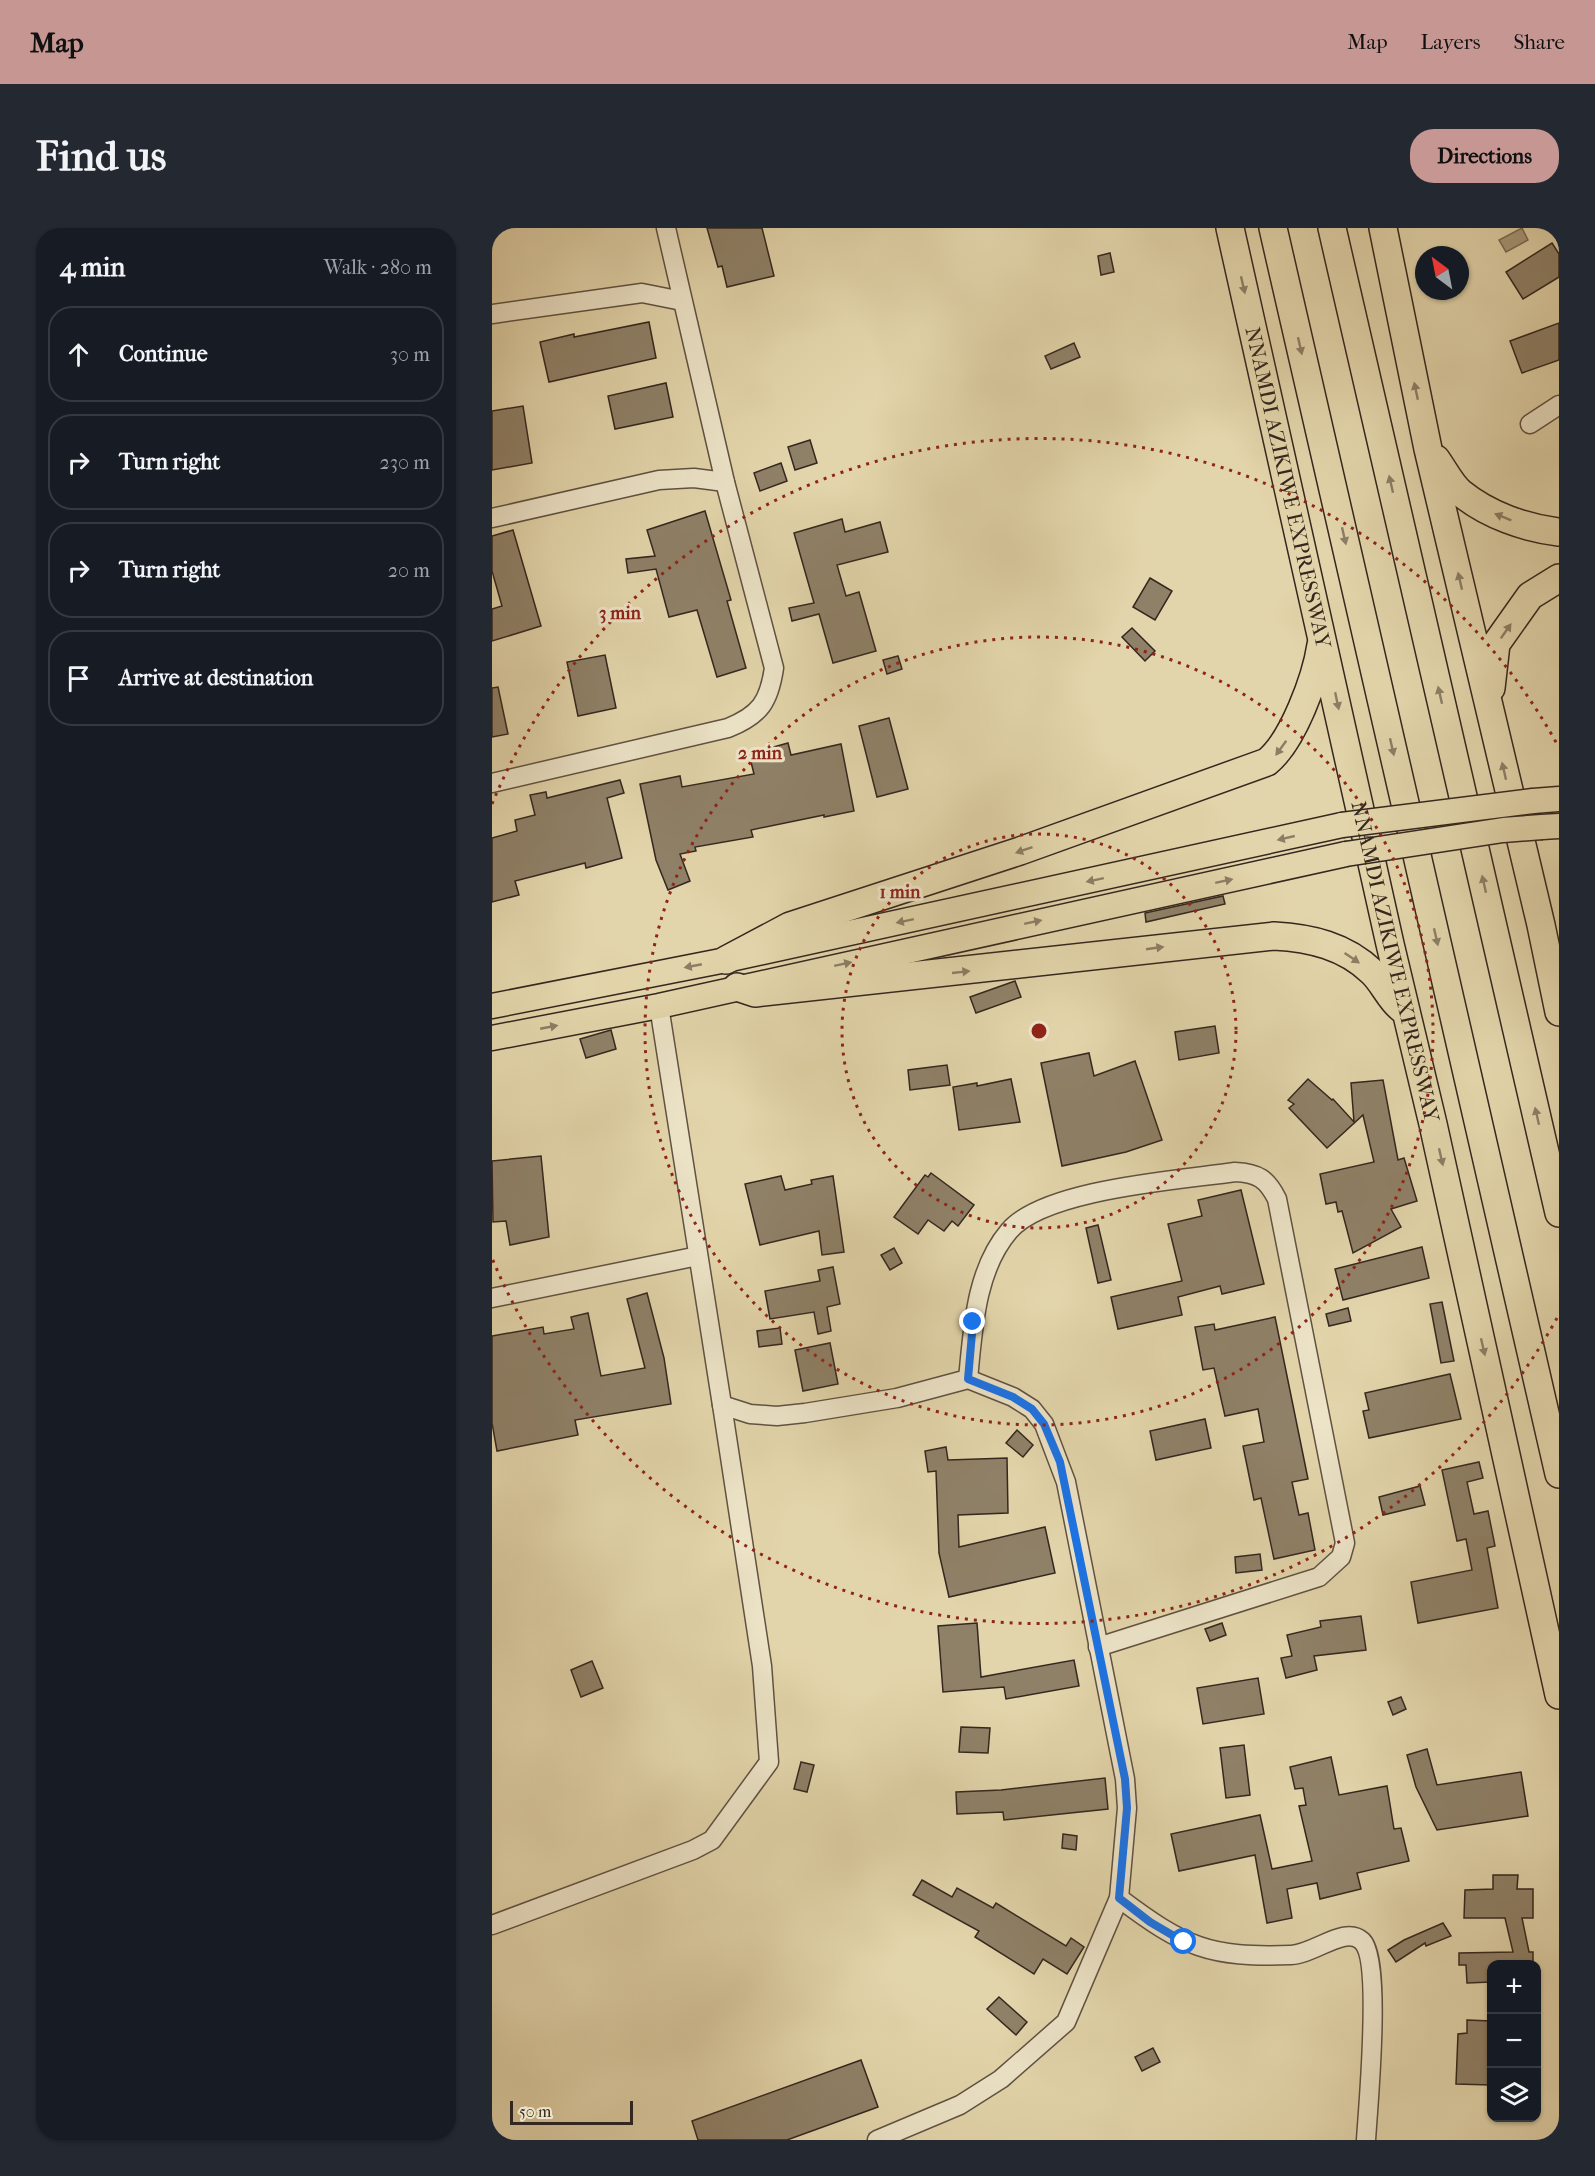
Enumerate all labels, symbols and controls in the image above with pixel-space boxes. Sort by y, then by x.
text: Map [30,26,84,59]
text: Map [1347,30,1388,54]
text: Layers [1421,30,1480,54]
text: Share [1513,30,1565,54]
button: Directions [1410,129,1559,183]
text: Find us [36,132,166,181]
north arrow [1415,246,1469,300]
text: 4 min [60,252,125,283]
text: Walk · 280 m [324,256,432,279]
one-way arrow [1238,276,1248,294]
street label: NNAMDI AZIKIWE EXPRESSWAY [1240,325,1336,651]
one-way arrow [1296,337,1305,356]
icon: ahead [62,338,95,371]
text: Continue [119,341,208,367]
text: 30 m [390,343,430,366]
one-way arrow [1411,382,1421,400]
icon: right [62,446,95,479]
text: Turn right [119,449,220,475]
text: 230 m [380,451,430,474]
one-way arrow [1386,474,1395,493]
one-way arrow [1494,512,1512,521]
one-way arrow [1339,527,1349,546]
icon: right [62,554,95,587]
text: Turn right [119,557,220,583]
text: 20 m [388,559,430,582]
one-way arrow [1454,572,1464,590]
text: 3 min [599,603,642,624]
one-way arrow [1500,623,1512,639]
icon: arrive [62,662,95,695]
text: Arrive at destination [119,665,313,691]
one-way arrow [1434,685,1444,704]
one-way arrow [1332,691,1342,710]
one-way arrow [1388,738,1397,757]
one-way arrow [1275,739,1287,755]
text: 2 min [738,743,782,764]
one-way arrow [1499,761,1508,780]
street label: NNAMDI AZIKIWE EXPRESSWAY [1346,799,1444,1125]
one-way arrow [1276,834,1295,844]
one-way arrow [1014,846,1032,855]
one-way arrow [1478,875,1488,894]
one-way arrow [1085,876,1104,885]
one-way arrow [1214,876,1233,885]
text: 1 min [879,882,921,903]
one-way arrow [895,917,914,927]
one-way arrow [1024,917,1042,927]
one-way arrow [1431,928,1441,946]
one-way arrow [1145,944,1164,953]
one-way arrow [1344,952,1360,963]
one-way arrow [833,959,852,968]
one-way arrow [684,962,703,971]
one-way arrow [952,967,971,977]
centre of rings [1029,1021,1049,1041]
one-way arrow [540,1022,559,1031]
one-way arrow [1531,1106,1541,1125]
one-way arrow [1436,1148,1446,1166]
route end [959,1308,985,1334]
one-way arrow [1479,1338,1488,1357]
route start [1170,1928,1196,1954]
map controls [1487,1960,1541,2122]
button: + [1487,1960,1541,2014]
button: − [1487,2014,1541,2068]
button: layers [1487,2068,1541,2122]
scale bar [510,2098,633,2126]
text: 50 m [519,2102,551,2121]

